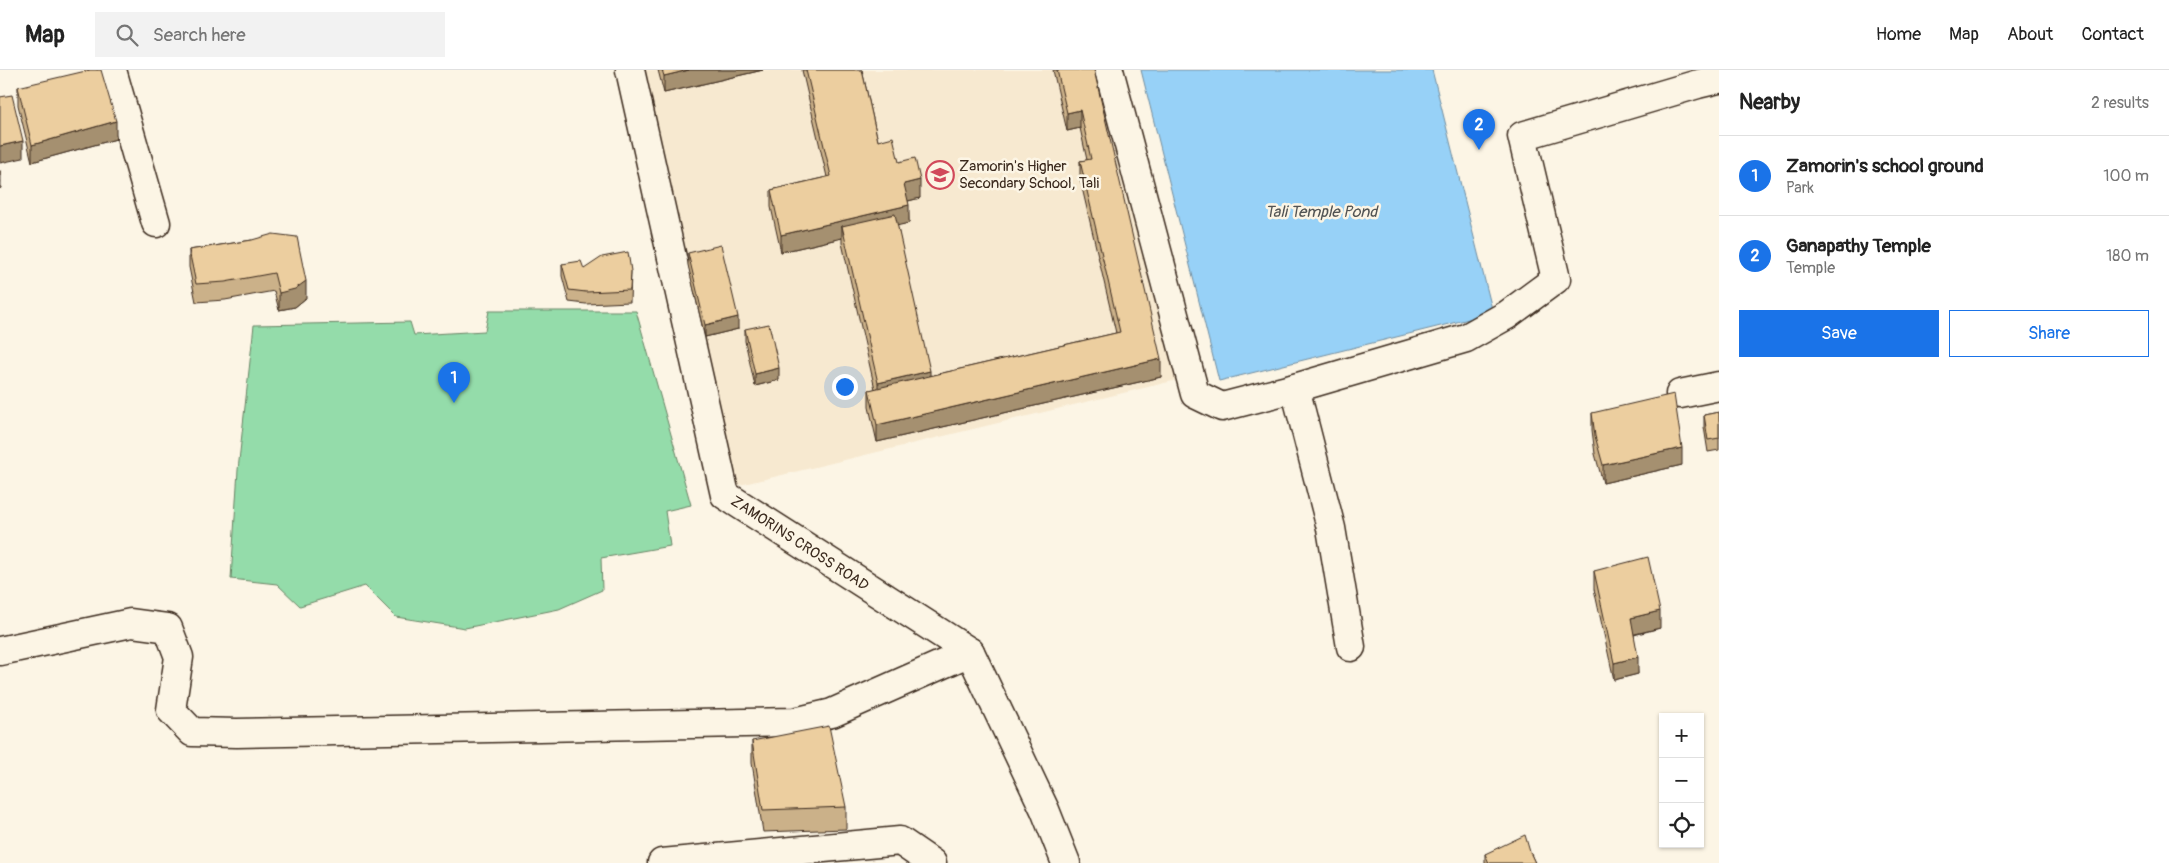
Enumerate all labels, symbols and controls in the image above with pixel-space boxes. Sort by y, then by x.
search box [95,12,445,57]
text: Map [25,20,65,49]
icon: search [113,21,141,49]
text: Search here [153,23,246,47]
text: Home [1876,23,1921,46]
text: Map [1949,23,1979,46]
text: About [2007,23,2053,46]
text: Contact [2081,23,2144,46]
text: Nearby [1739,89,1800,116]
text: 2 results [2091,93,2149,113]
pin: 2 [1463,109,1495,150]
text: Zamorin's school ground [1786,154,1984,178]
place label: Zamorin's Higher Secondary School, Tali [959,157,1100,193]
school or university icon: Zamorin's Higher Secondary School, Tali [925,160,955,190]
text: 1 [1752,166,1758,186]
text: 100 m [2103,166,2149,186]
text: Park [1786,178,1814,198]
water label: Tali Temple Pond [1265,202,1379,222]
text: Ganapathy Temple [1786,234,1931,258]
text: 2 [1751,246,1759,266]
text: 180 m [2106,246,2149,266]
text: Temple [1786,258,1835,278]
button: Save [1739,310,1939,357]
button: Share [1949,310,2149,357]
pin: 1 [438,362,470,403]
your location [832,374,858,400]
street label: ZAMORINS CROSS ROAD [727,492,872,595]
map controls [1659,713,1704,848]
button: + [1659,713,1704,758]
button: − [1659,758,1704,803]
button: locate [1659,803,1704,848]

